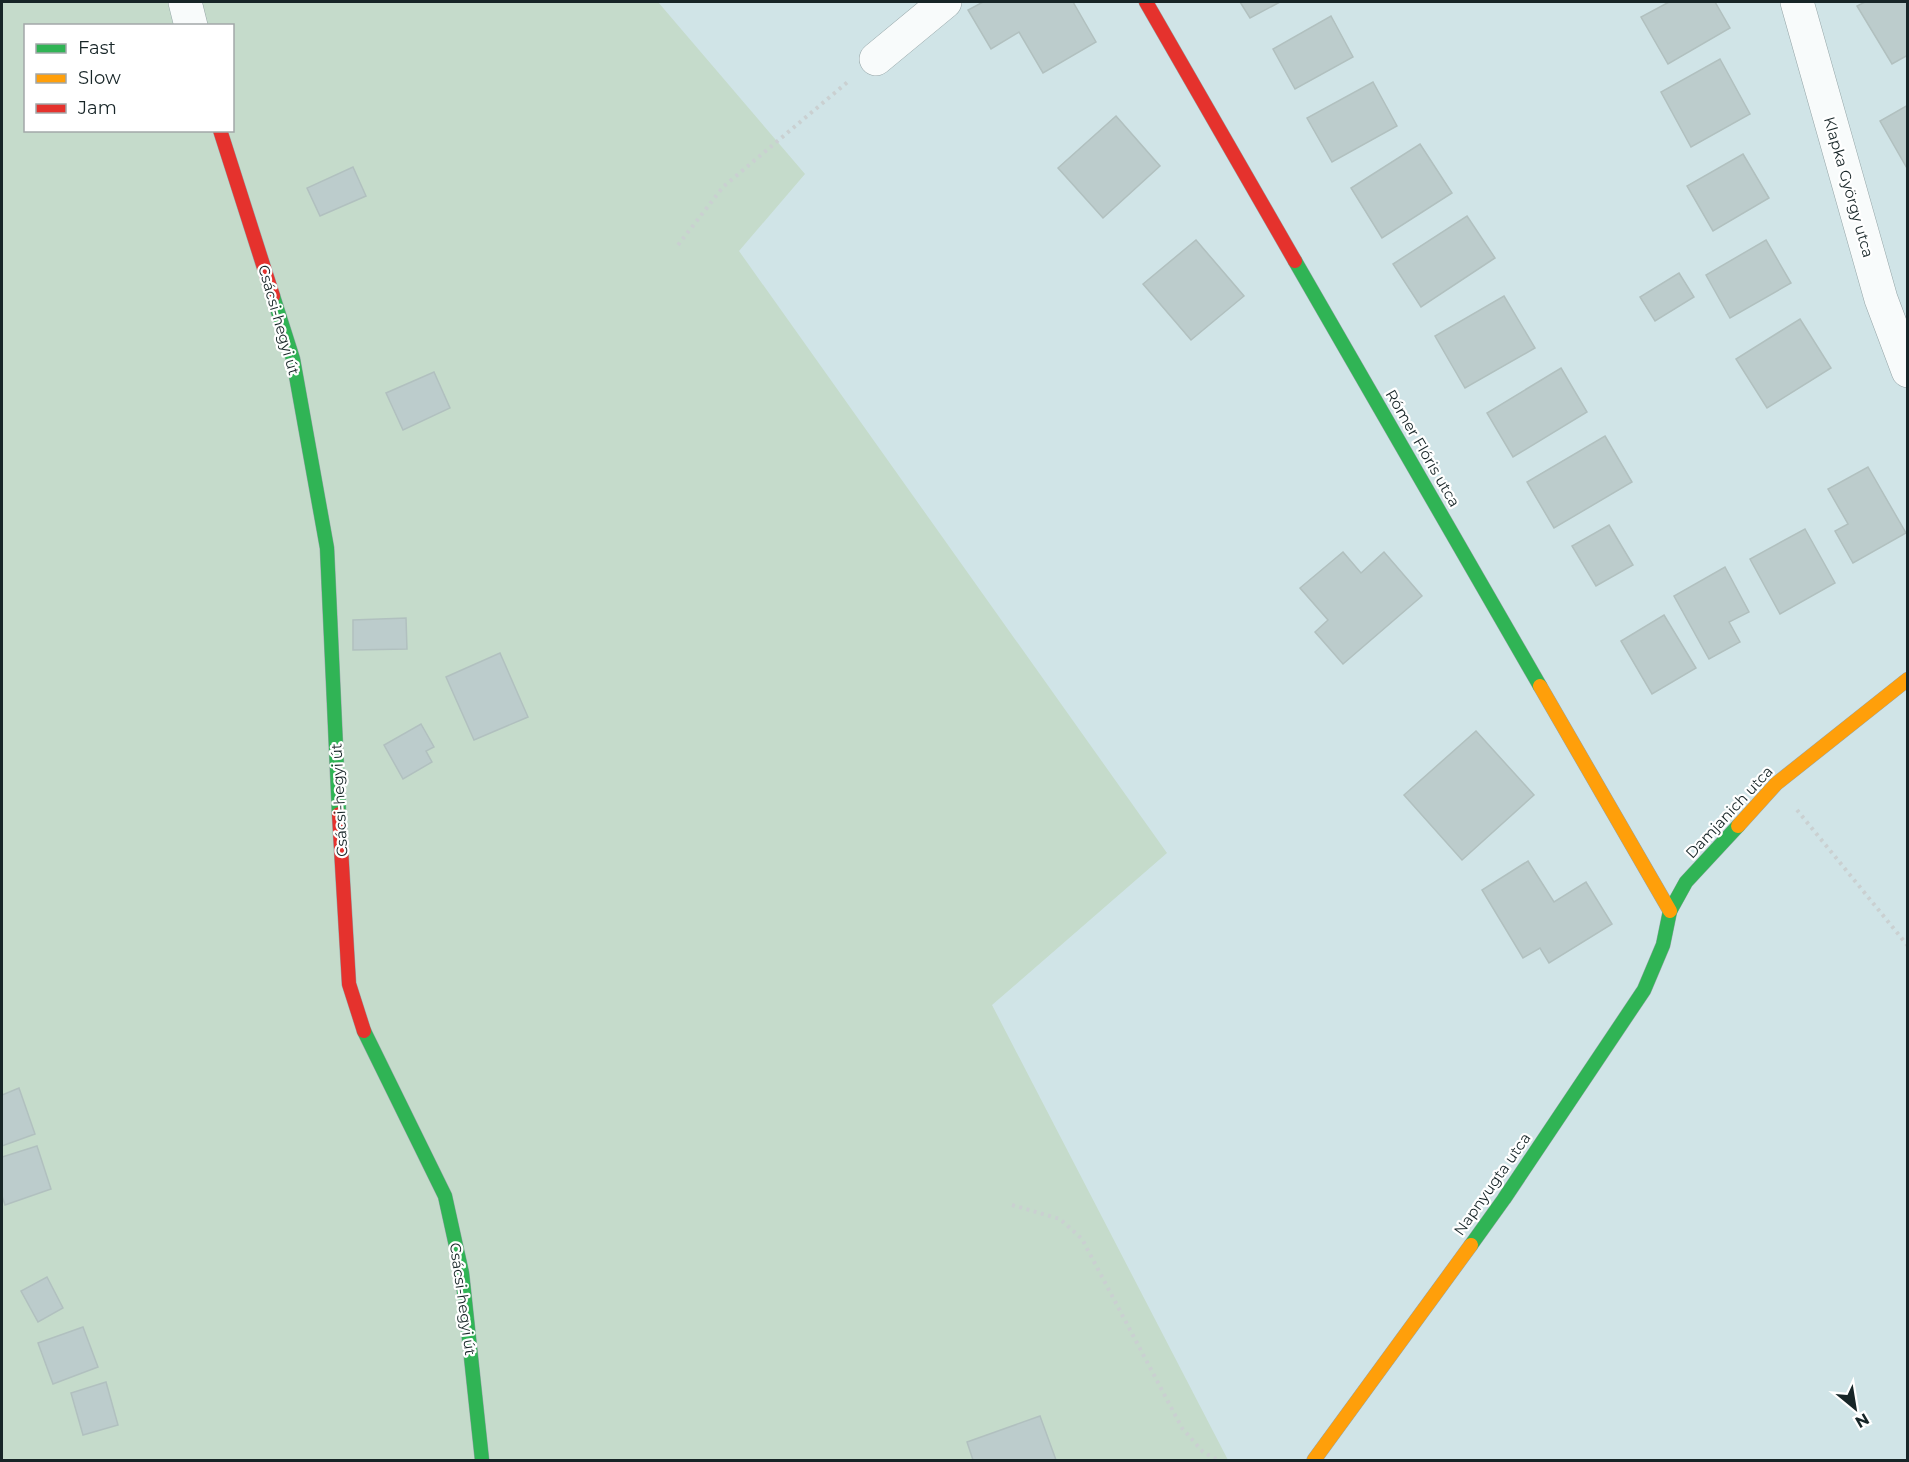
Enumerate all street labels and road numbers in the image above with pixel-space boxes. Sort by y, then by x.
street label: Klapka György utca [1820,114,1878,260]
street label: Csácsi-hegyi út [254,263,304,377]
street label: Rómer Flóris utca [1382,386,1464,510]
street label: Csácsi-hegyi út [327,743,351,857]
street label: Damjanich utca [1681,762,1777,862]
street label: Napnyugta utca [1449,1129,1535,1239]
street label: Csácsi-hegyi út [446,1241,480,1357]

